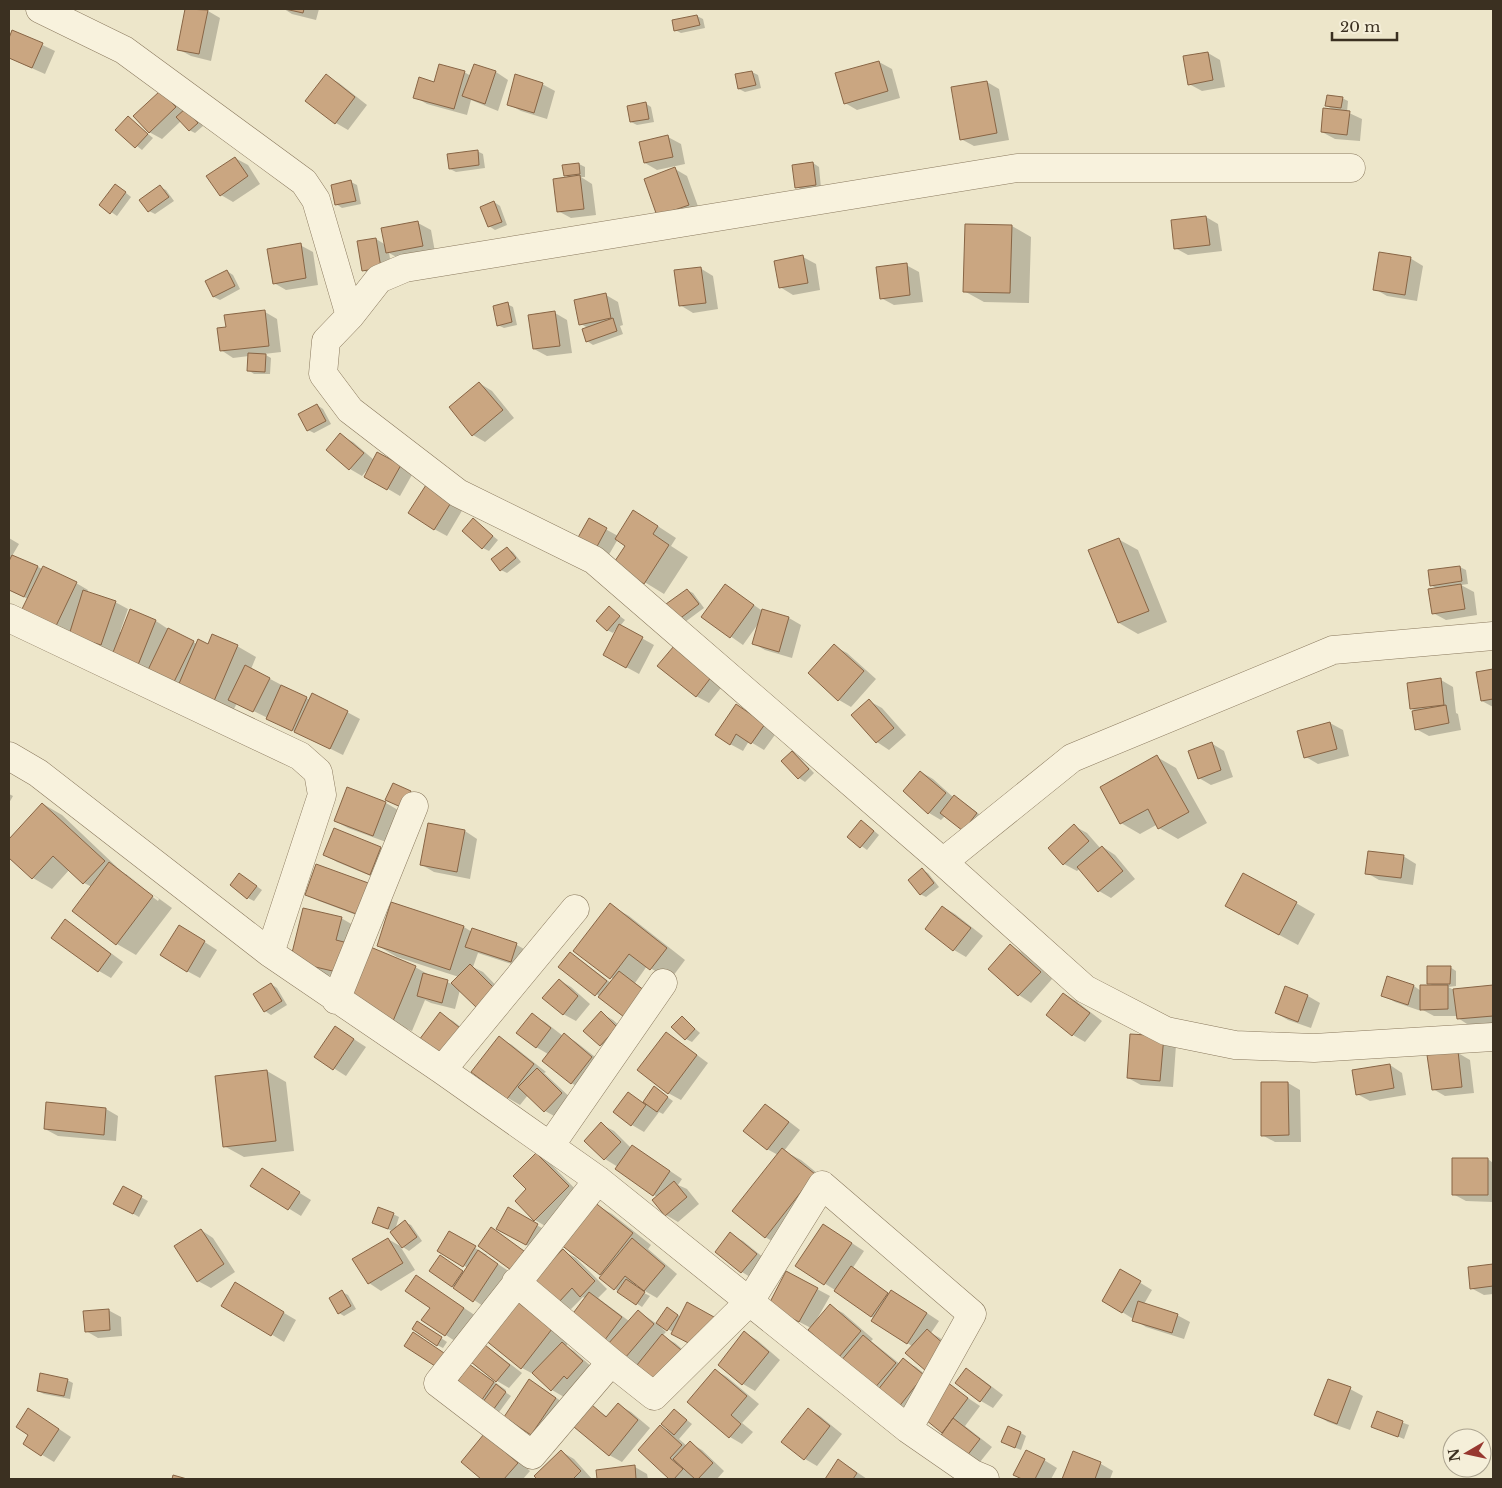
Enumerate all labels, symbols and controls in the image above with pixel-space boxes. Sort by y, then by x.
scale bar [1332,10,1397,42]
text: 20 m [1340,17,1380,36]
north arrow [1442,1428,1492,1478]
text: N [1444,1447,1464,1463]

